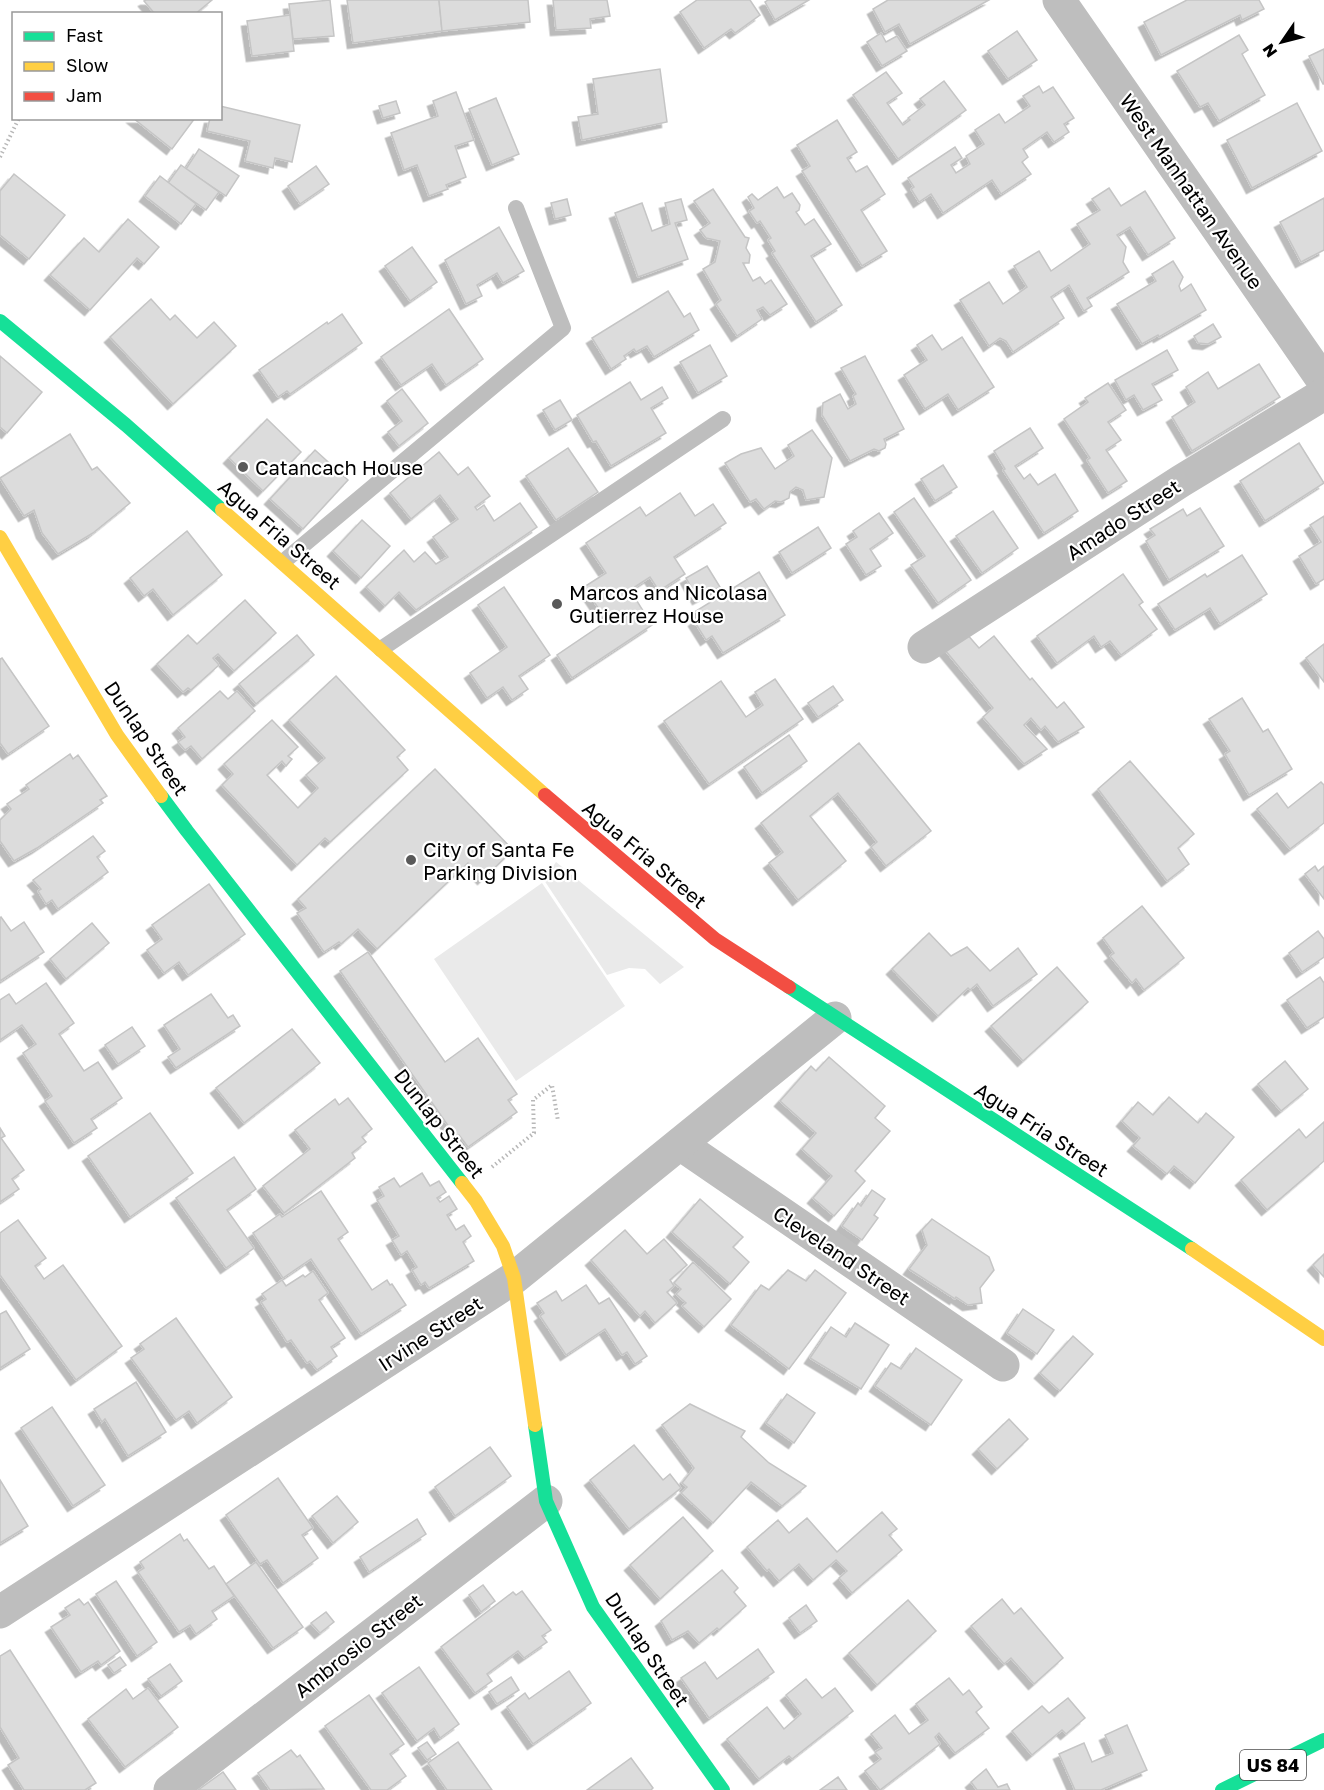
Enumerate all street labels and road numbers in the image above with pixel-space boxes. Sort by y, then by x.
street label: West Manhattan Avenue [1115,89,1269,293]
street label: Amado Street [1062,473,1184,565]
street label: Agua Fria Street [214,474,346,594]
street label: Dunlap Street [100,676,194,800]
street label: Agua Fria Street [578,795,712,913]
street label: Dunlap Street [390,1063,490,1183]
street label: Agua Fria Street [971,1077,1113,1181]
street label: Cleveland Street [769,1200,915,1310]
street label: Irvine Street [373,1290,487,1376]
street label: Dunlap Street [601,1587,695,1711]
street label: Ambrosio Street [289,1588,427,1702]
road number: US 84 [1240,1750,1306,1780]

